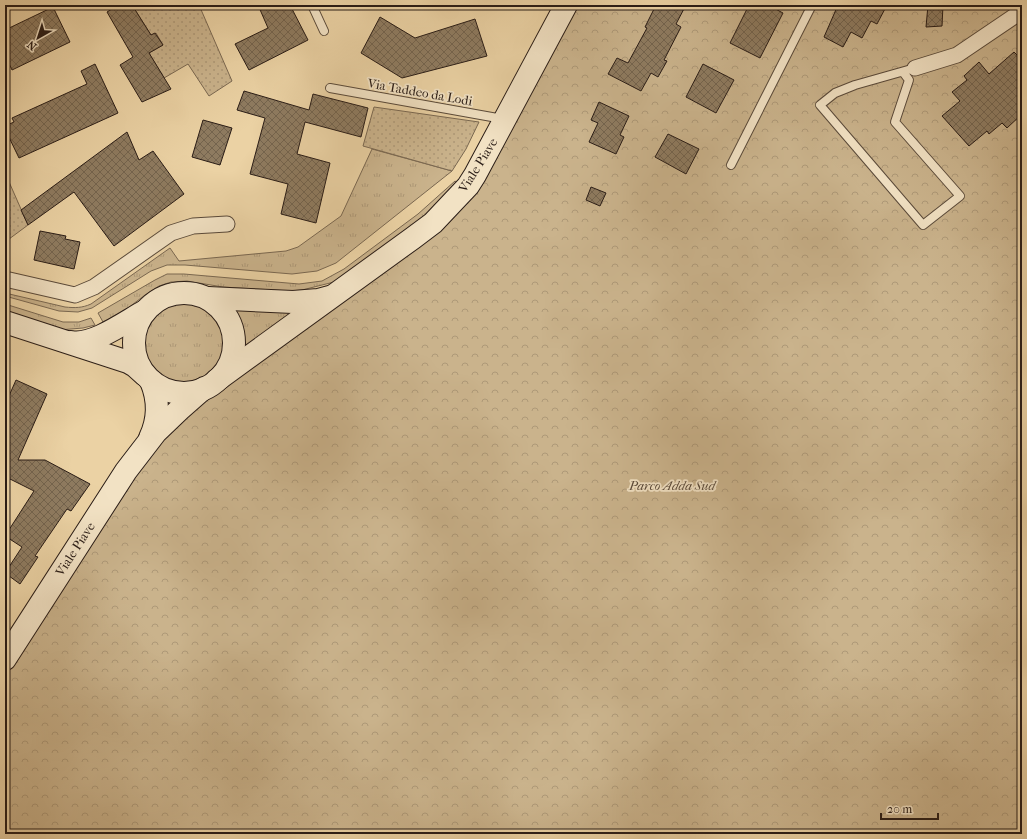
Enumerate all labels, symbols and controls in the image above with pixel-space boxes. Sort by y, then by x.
north arrow [18,18,58,58]
text: N [24,37,39,53]
street label: Via Taddeo da Lodi [366,75,474,109]
street label: Viale Piave [455,135,501,196]
park label: Parco Adda Sud [628,478,717,493]
street label: Viale Piave [52,519,98,580]
scale bar [881,795,938,821]
text: 20 m [887,802,912,816]

